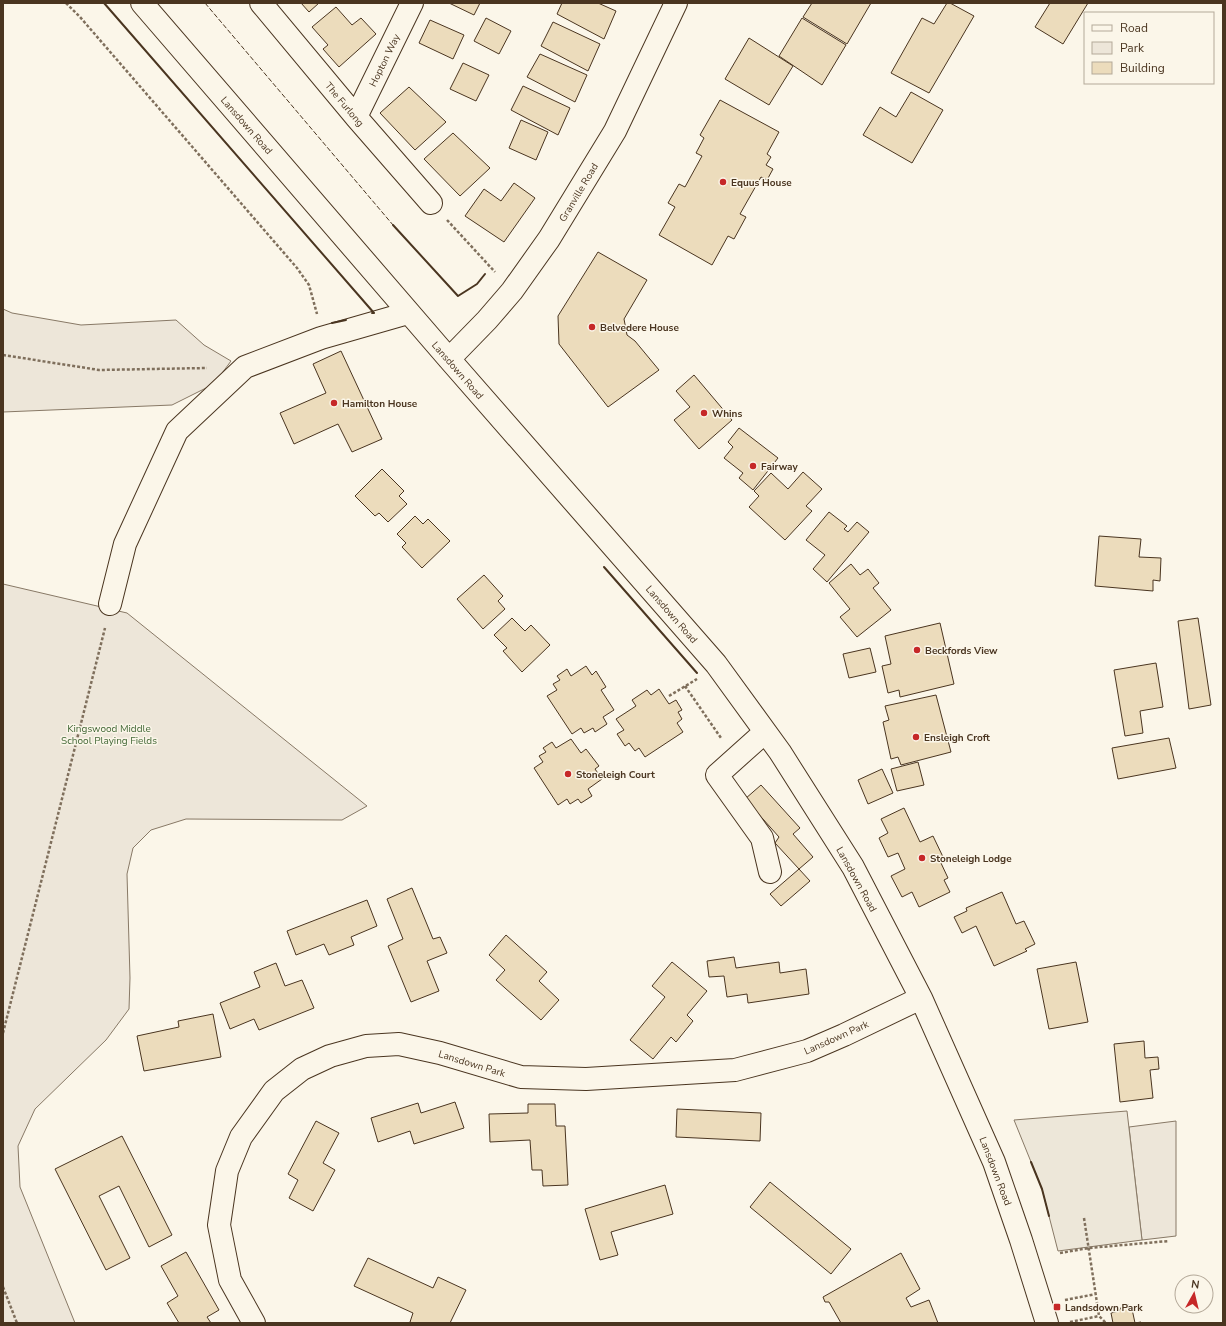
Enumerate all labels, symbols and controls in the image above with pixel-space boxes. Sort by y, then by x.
legend [1084,12,1214,84]
text: Road [1120,20,1148,36]
street label: Hopton Way [366,31,404,89]
text: Park [1120,40,1145,56]
text: Building [1120,60,1165,76]
street label: The Furlong [321,79,367,130]
street label: Lansdown Road [217,94,275,158]
street label: Granville Road [556,160,602,225]
place label: Equus House [731,176,792,190]
marker: Equus House [718,177,728,187]
place label: Belvedere House [600,321,679,335]
marker: Belvedere House [587,322,597,332]
street label: Lansdown Road [428,339,486,403]
place label: Hamilton House [342,397,418,411]
marker: Hamilton House [329,398,339,408]
place label: Whins [712,407,742,421]
marker: Whins [699,408,709,418]
place label: Fairway [761,460,799,474]
marker: Fairway [748,461,758,471]
street label: Lansdown Road [642,583,700,647]
place label: Beckfords View [925,644,998,658]
marker: Beckfords View [912,645,922,655]
park label: Kingswood Middle School Playing Fields [61,722,157,748]
place label: Ensleigh Croft [924,731,990,745]
marker: Ensleigh Croft [911,732,921,742]
place label: Stoneleigh Court [576,768,655,782]
marker: Stoneleigh Court [563,769,573,779]
street label: Lansdown Road [832,844,880,915]
place label: Stoneleigh Lodge [930,852,1012,866]
marker: Stoneleigh Lodge [917,853,927,863]
street label: Lansdown Park [802,1017,872,1058]
street label: Lansdown Park [437,1047,508,1081]
street label: Lansdown Road [976,1135,1015,1208]
north arrow [1174,1274,1214,1314]
text: N [1190,1277,1200,1293]
place label: Landsdown Park [1065,1301,1143,1315]
marker: Landsdown Park [1052,1302,1062,1312]

